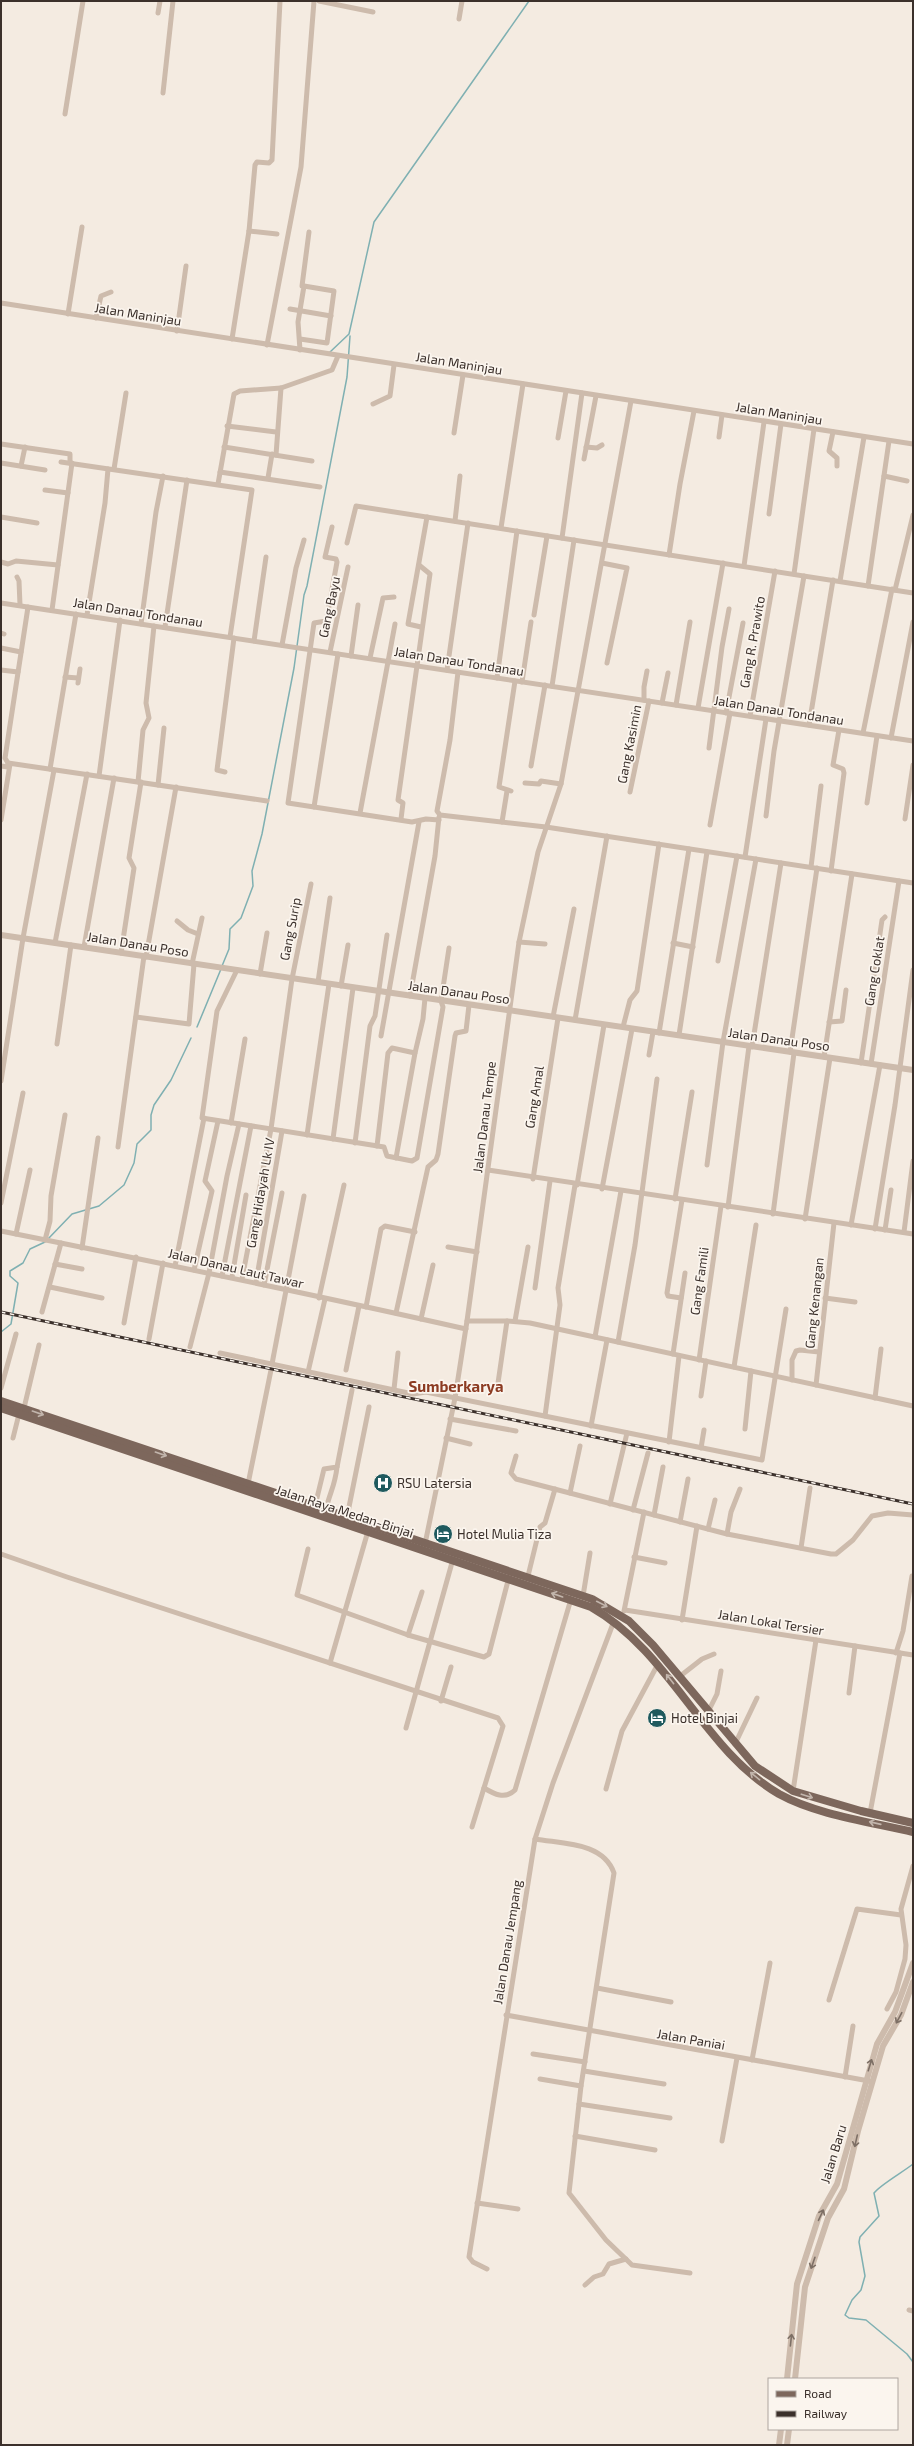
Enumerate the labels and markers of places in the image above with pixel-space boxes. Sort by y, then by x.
hospital icon: RSU Latersia [372,1472,394,1494]
place label: RSU Latersia [397,1475,472,1491]
hotel icon: Hotel Mulia Tiza [432,1523,454,1545]
place label: Hotel Mulia Tiza [457,1526,552,1542]
hotel icon: Hotel Binjai [646,1707,668,1729]
place label: Hotel Binjai [671,1710,738,1726]

